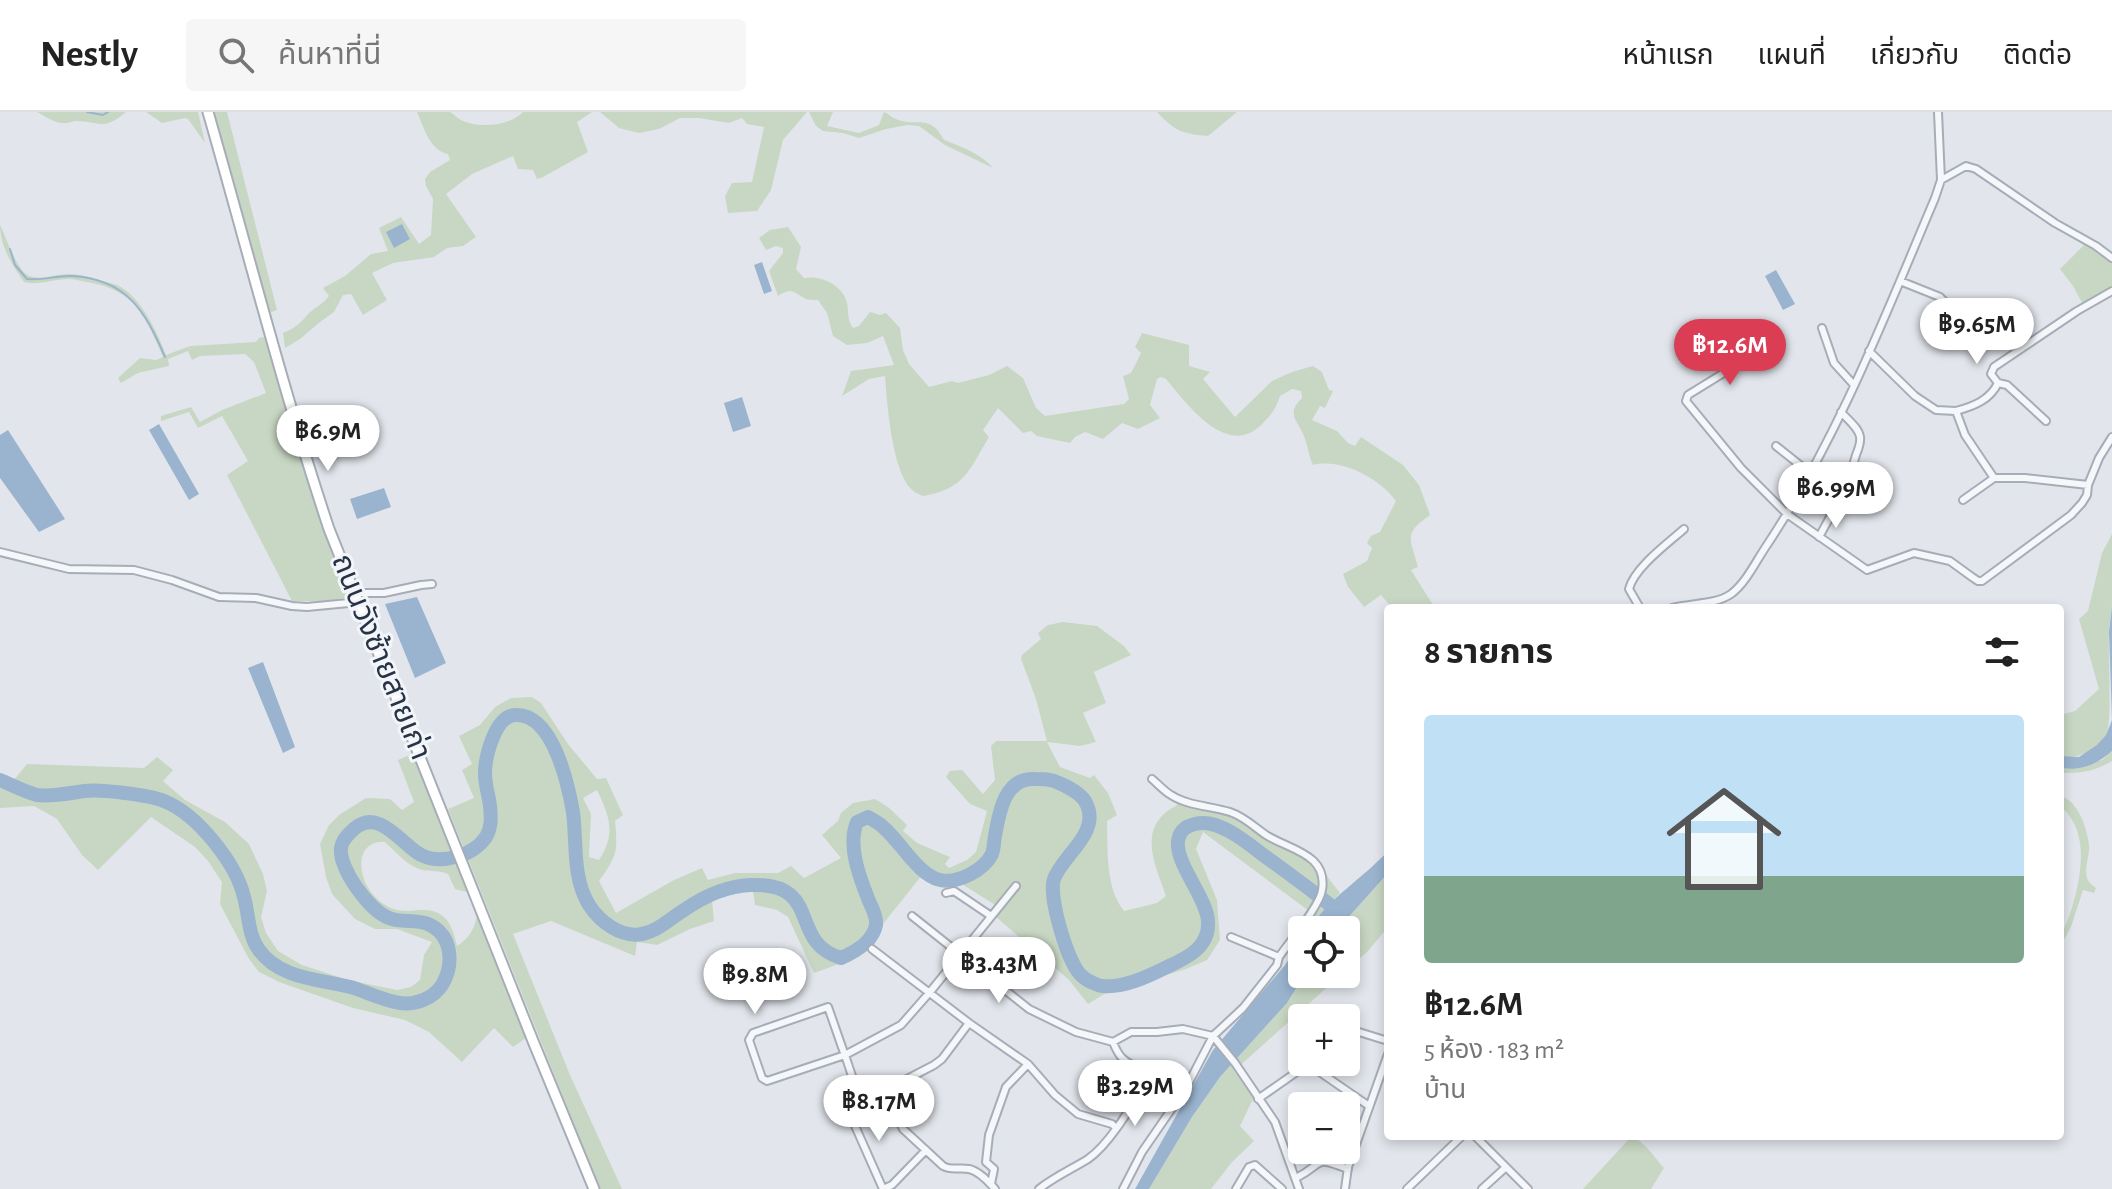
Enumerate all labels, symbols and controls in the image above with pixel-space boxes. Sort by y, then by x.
search box [186,19,746,91]
icon: search [214,33,258,77]
text: Nestly [40,36,138,74]
text: ค้นหาที่นี่ [278,40,381,70]
text: หน้าแรก [1623,42,1714,70]
text: แผนที่ [1758,42,1826,70]
text: เกี่ยวกับ [1870,42,1959,70]
text: ติดต่อ [2003,42,2072,70]
pin: ฿9.65M [1912,298,2042,366]
text: ฿9.65M [1938,311,2016,337]
pin: ฿12.6M [1665,319,1795,387]
text: ฿12.6M [1692,332,1768,358]
pin: ฿6.9M [272,405,384,473]
text: ฿6.9M [295,418,361,444]
pin: ฿6.99M [1771,462,1901,530]
text: ฿6.99M [1796,475,1876,501]
street label: ถนนวังซ้ายสายเก่า [326,549,438,764]
icon: filters [1980,630,2024,674]
text: 8 รายการ [1424,636,1553,670]
icon: home [1652,767,1796,911]
map controls [1288,916,1360,1164]
button: locate [1288,916,1360,988]
pin: ฿3.43M [934,937,1064,1005]
pin: ฿9.8M [699,948,811,1016]
text: ฿3.43M [960,950,1038,976]
text: ฿9.8M [721,961,789,987]
text: ฿12.6M [1424,988,1523,1022]
button: + [1288,1004,1360,1076]
text: 5 ห้อง · 183 m² [1424,1037,1564,1063]
pin: ฿3.29M [1070,1060,1200,1128]
text: ฿3.29M [1096,1073,1174,1099]
pin: ฿8.17M [814,1075,944,1143]
text: บ้าน [1424,1077,1466,1103]
text: ฿8.17M [841,1088,917,1114]
button: − [1288,1092,1360,1164]

